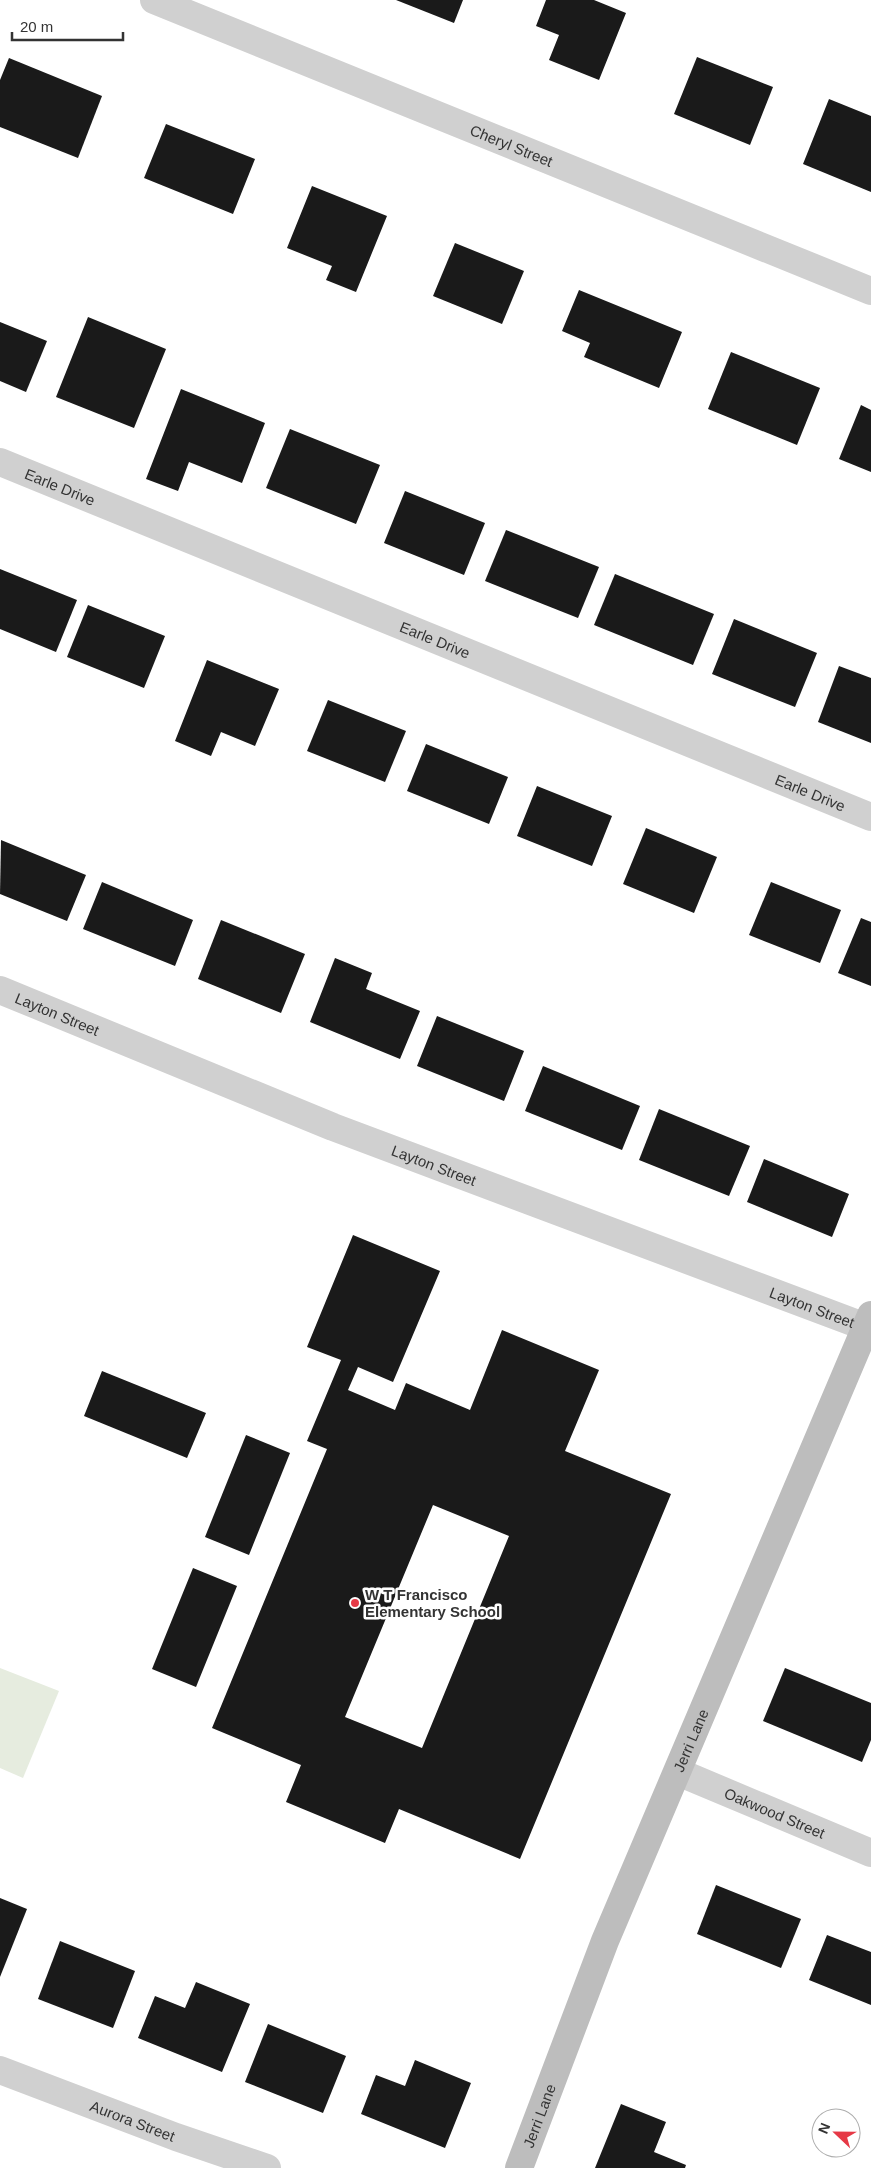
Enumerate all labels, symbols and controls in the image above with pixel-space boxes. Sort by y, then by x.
scale bar [12,10,124,42]
text: 20 m [20,18,53,35]
street label: Cheryl Street [468,121,556,170]
street label: Earle Drive [23,465,98,508]
street label: Earle Drive [398,618,473,661]
street label: Earle Drive [773,770,848,814]
street label: Layton Street [13,989,103,1039]
street label: Layton Street [389,1141,480,1189]
street label: Layton Street [767,1283,858,1331]
place label: W T Francisco Elementary School [365,1586,500,1620]
marker: W T Francisco Elementary School [349,1597,361,1609]
street label: Jerri Lane [669,1706,711,1774]
street label: Oakwood Street [722,1784,828,1842]
street label: Jerri Lane [519,2081,559,2150]
street label: Aurora Street [88,2097,178,2145]
north arrow [811,2108,861,2158]
text: N [815,2120,833,2136]

